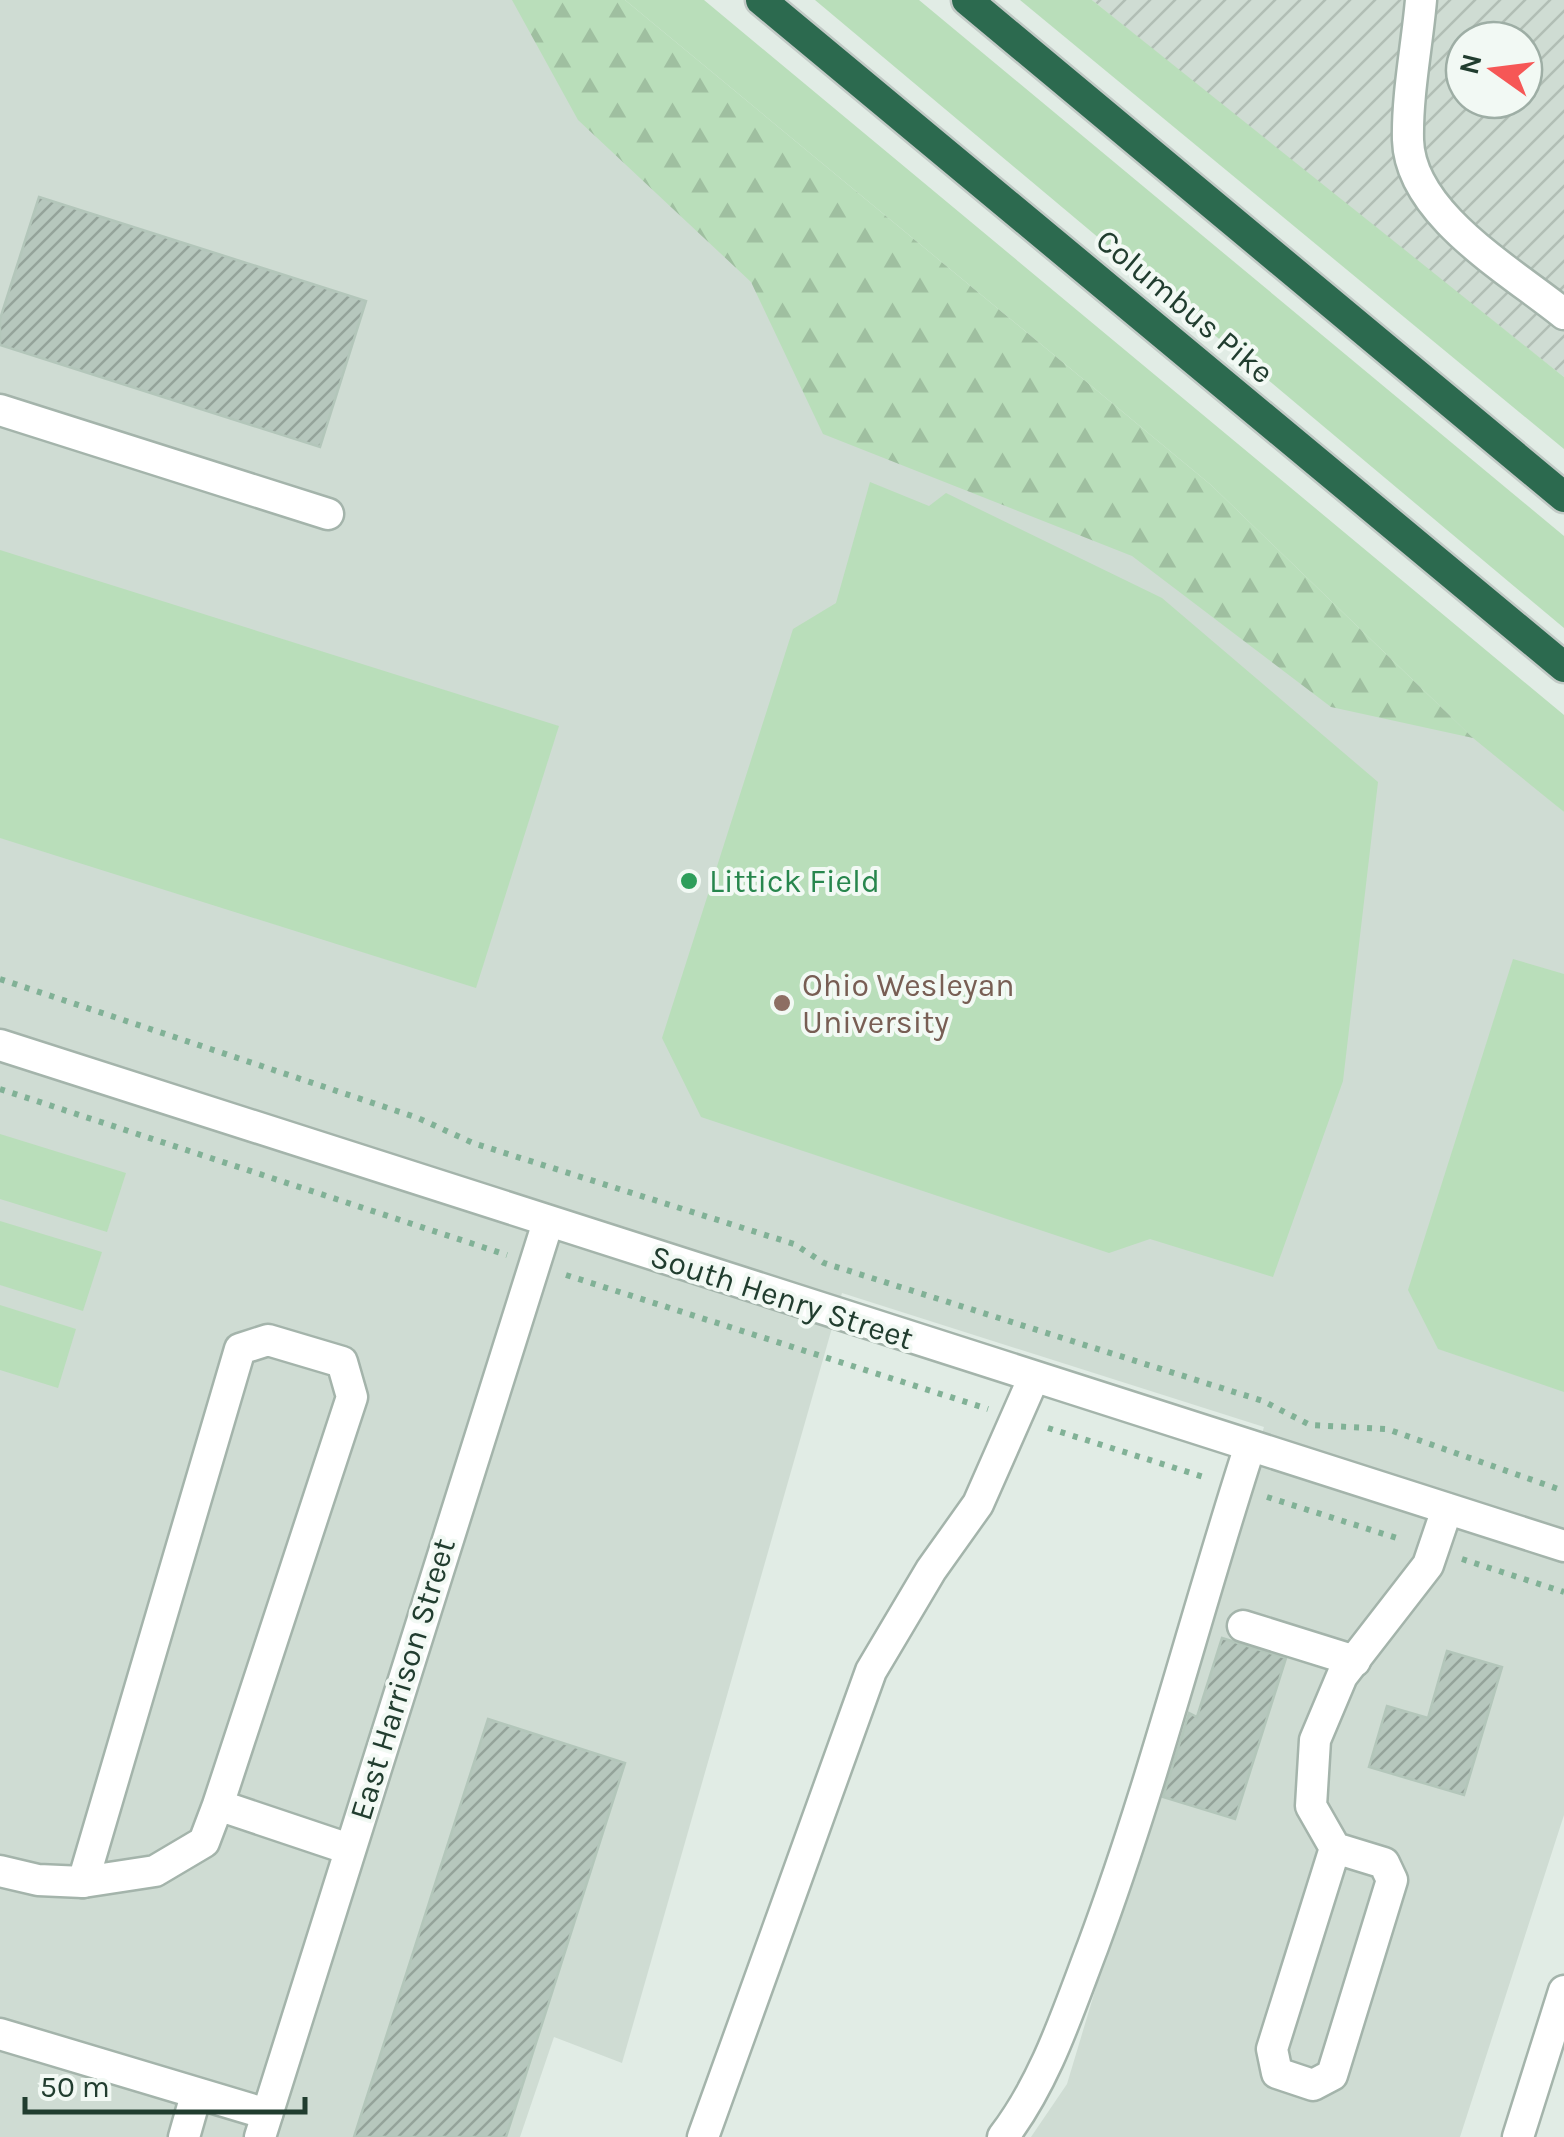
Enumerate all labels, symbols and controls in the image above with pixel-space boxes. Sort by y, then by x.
north arrow [1444,20,1544,120]
text: N [1452,50,1489,78]
street label: Columbus Pike [1089,222,1281,391]
place label: Littick Field [709,863,880,900]
marker: Littick Field [678,870,700,892]
place label: Ohio Wesleyan University [802,967,1015,1041]
marker: Ohio Wesleyan University [771,992,793,1014]
street label: South Henry Street [646,1238,918,1357]
street label: East Harrison Street [342,1534,463,1825]
scale bar [25,2052,305,2114]
text: 50 m [40,2069,110,2105]

